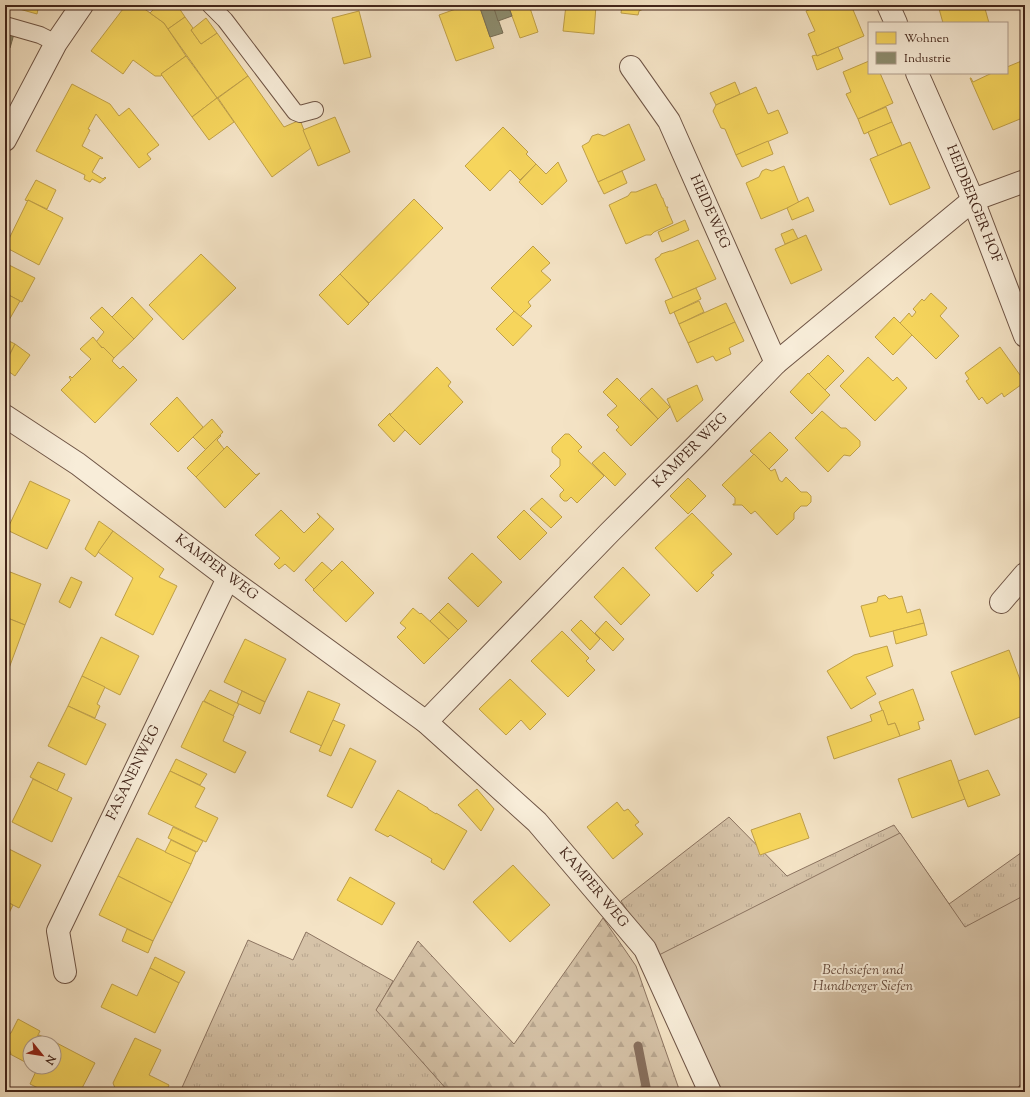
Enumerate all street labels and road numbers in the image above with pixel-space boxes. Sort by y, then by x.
street label: HEIDBERGER HOF [940,142,1006,266]
street label: HEIDEWEG [684,172,734,253]
street label: KAMPER WEG [649,408,734,493]
street label: KAMPER WEG [170,530,262,606]
street label: FASANENWEG [102,722,166,824]
street label: KAMPER WEG [553,844,633,933]

